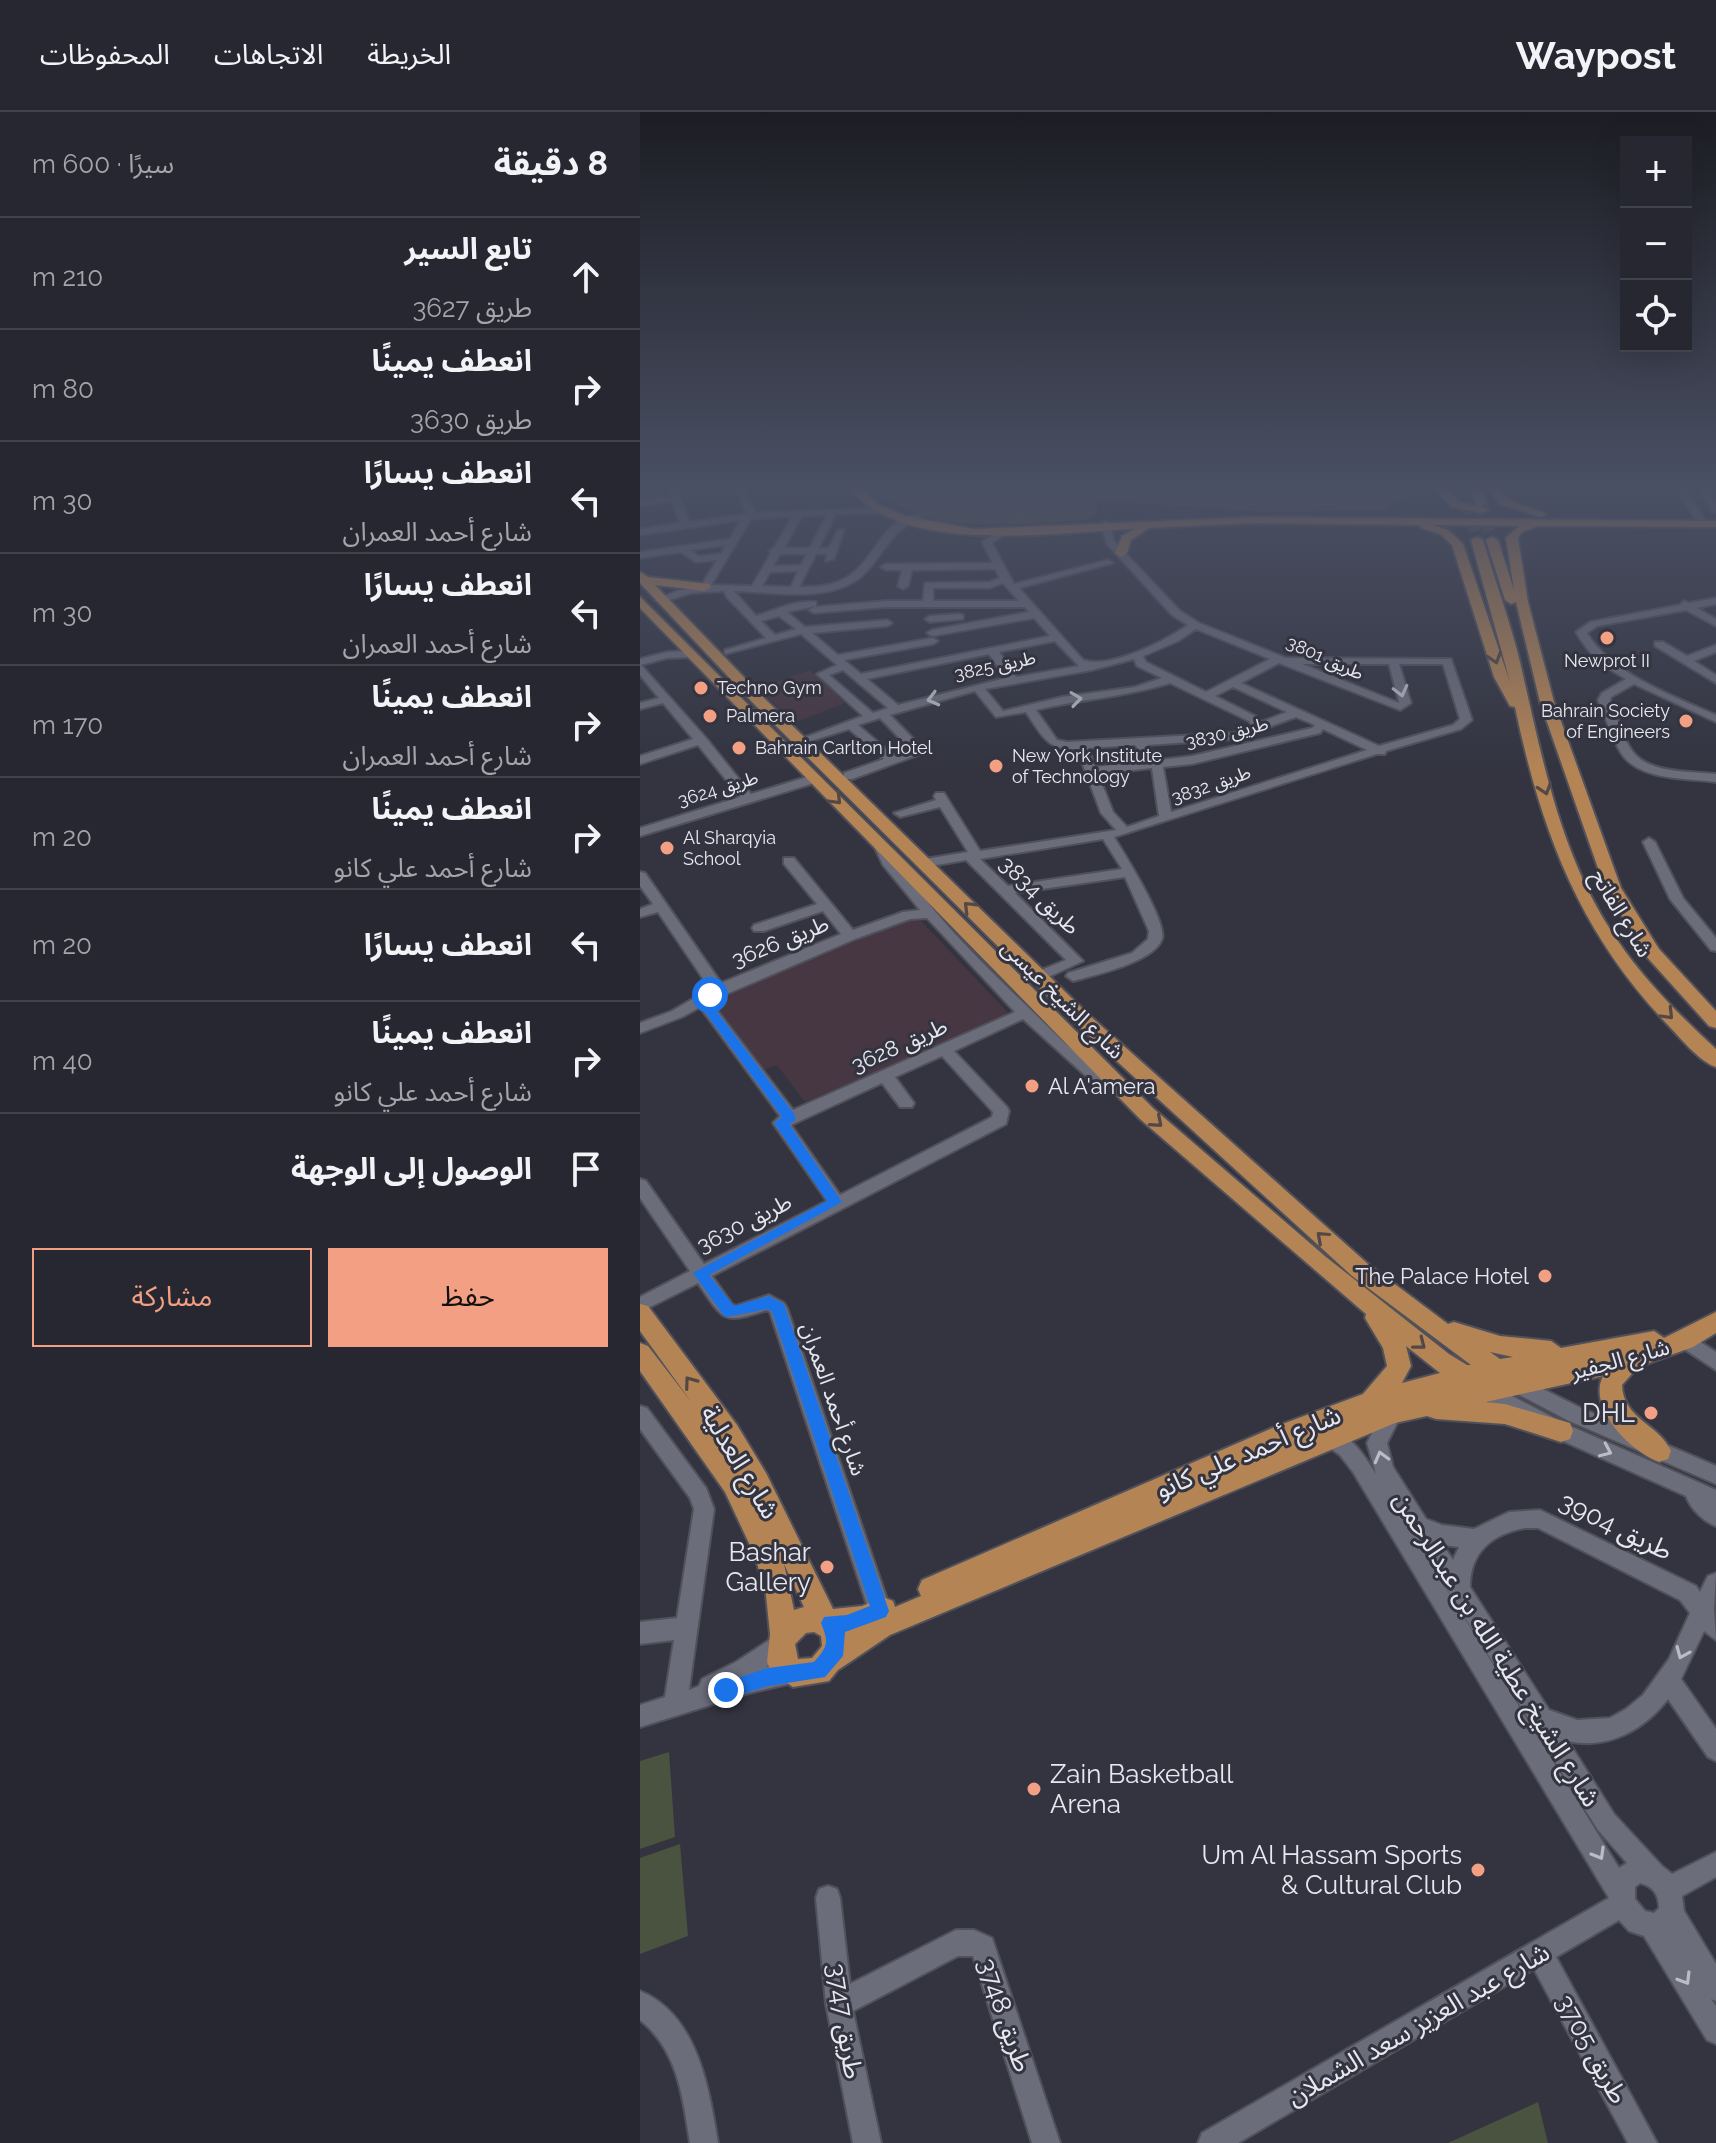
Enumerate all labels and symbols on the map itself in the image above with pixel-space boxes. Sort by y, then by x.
marker: Newprot II [1598,629,1616,647]
street label: طريق 3801 [1283,631,1367,685]
street label: طريق 3825 [952,647,1038,685]
one-way arrow [1485,650,1501,664]
place label: Newprot II [1564,650,1650,671]
place label: Techno Gym [717,677,822,698]
marker: Techno Gym [692,679,710,697]
one-way arrow [1392,684,1409,698]
one-way arrow [927,689,941,706]
one-way arrow [1069,691,1083,708]
place label: Bahrain Society of Engineers [1541,700,1670,742]
place label: Palmera [726,705,795,726]
marker: Palmera [701,707,719,725]
marker: Bahrain Society of Engineers [1677,712,1695,730]
street label: طريق 3830 [1183,713,1271,753]
place label: Bahrain Carlton Hotel [755,737,933,758]
marker: Bahrain Carlton Hotel [730,739,748,757]
place label: New York Institute of Technology [1012,745,1163,787]
marker: New York Institute of Technology [987,757,1005,775]
street label: طريق 3832 [1168,761,1254,809]
street label: طريق 3624 [675,766,761,812]
one-way arrow [1536,781,1552,795]
one-way arrow [827,790,841,804]
place label: Al Sharqyia School [683,827,776,869]
marker: Al Sharqyia School [658,839,676,857]
street label: طريق 3834 [994,850,1086,940]
street label: شارع الفاتح [1582,864,1658,964]
one-way arrow [963,901,978,916]
street label: طريق 3626 [728,910,833,973]
street label: شارع الشيخ عيسى [993,934,1130,1067]
route start [692,977,728,1013]
one-way arrow [1658,1005,1673,1019]
street label: طريق 3628 [847,1012,951,1079]
place label: Al A'amera [1048,1073,1156,1099]
marker: Al A'amera [1023,1077,1041,1095]
one-way arrow [1148,1113,1163,1127]
street label: طريق 3630 [692,1188,796,1259]
one-way arrow [1317,1232,1332,1247]
place label: The Palace Hotel [1355,1263,1529,1289]
marker: The Palace Hotel [1536,1267,1554,1285]
street label: شارع أحمد العمران [792,1319,872,1480]
street label: شارع الجفير [1567,1333,1673,1389]
one-way arrow [1411,1335,1426,1349]
one-way arrow [686,1376,700,1390]
street label: شارع أحمد علي كانو [1150,1398,1347,1509]
place label: DHL [1582,1398,1635,1428]
street label: شارع العدلية [691,1400,785,1526]
marker: DHL [1642,1404,1660,1422]
one-way arrow [1598,1441,1612,1457]
one-way arrow [1374,1451,1391,1465]
street label: شارع الشيخ عطية الله بن عبدالرحمن [1383,1486,1607,1815]
street label: طريق 3904 [1554,1486,1677,1567]
place label: Bashar Gallery [726,1537,811,1597]
marker: Bashar Gallery [818,1558,836,1576]
one-way arrow [1676,1645,1692,1659]
route end [708,1672,744,1708]
place label: Zain Basketball Arena [1050,1759,1234,1819]
marker: Zain Basketball Arena [1025,1780,1043,1798]
place label: Um Al Hassam Sports & Cultural Club [1202,1840,1462,1900]
one-way arrow [1589,1845,1605,1860]
marker: Um Al Hassam Sports & Cultural Club [1469,1861,1487,1879]
street label: شارع عبد العزيز سعد الشملان [1281,1936,1557,2115]
street label: طريق 3748 [971,1954,1038,2076]
street label: طريق 3747 [820,1961,869,2081]
one-way arrow [1675,1970,1690,1985]
street label: طريق 3705 [1549,1989,1634,2109]

